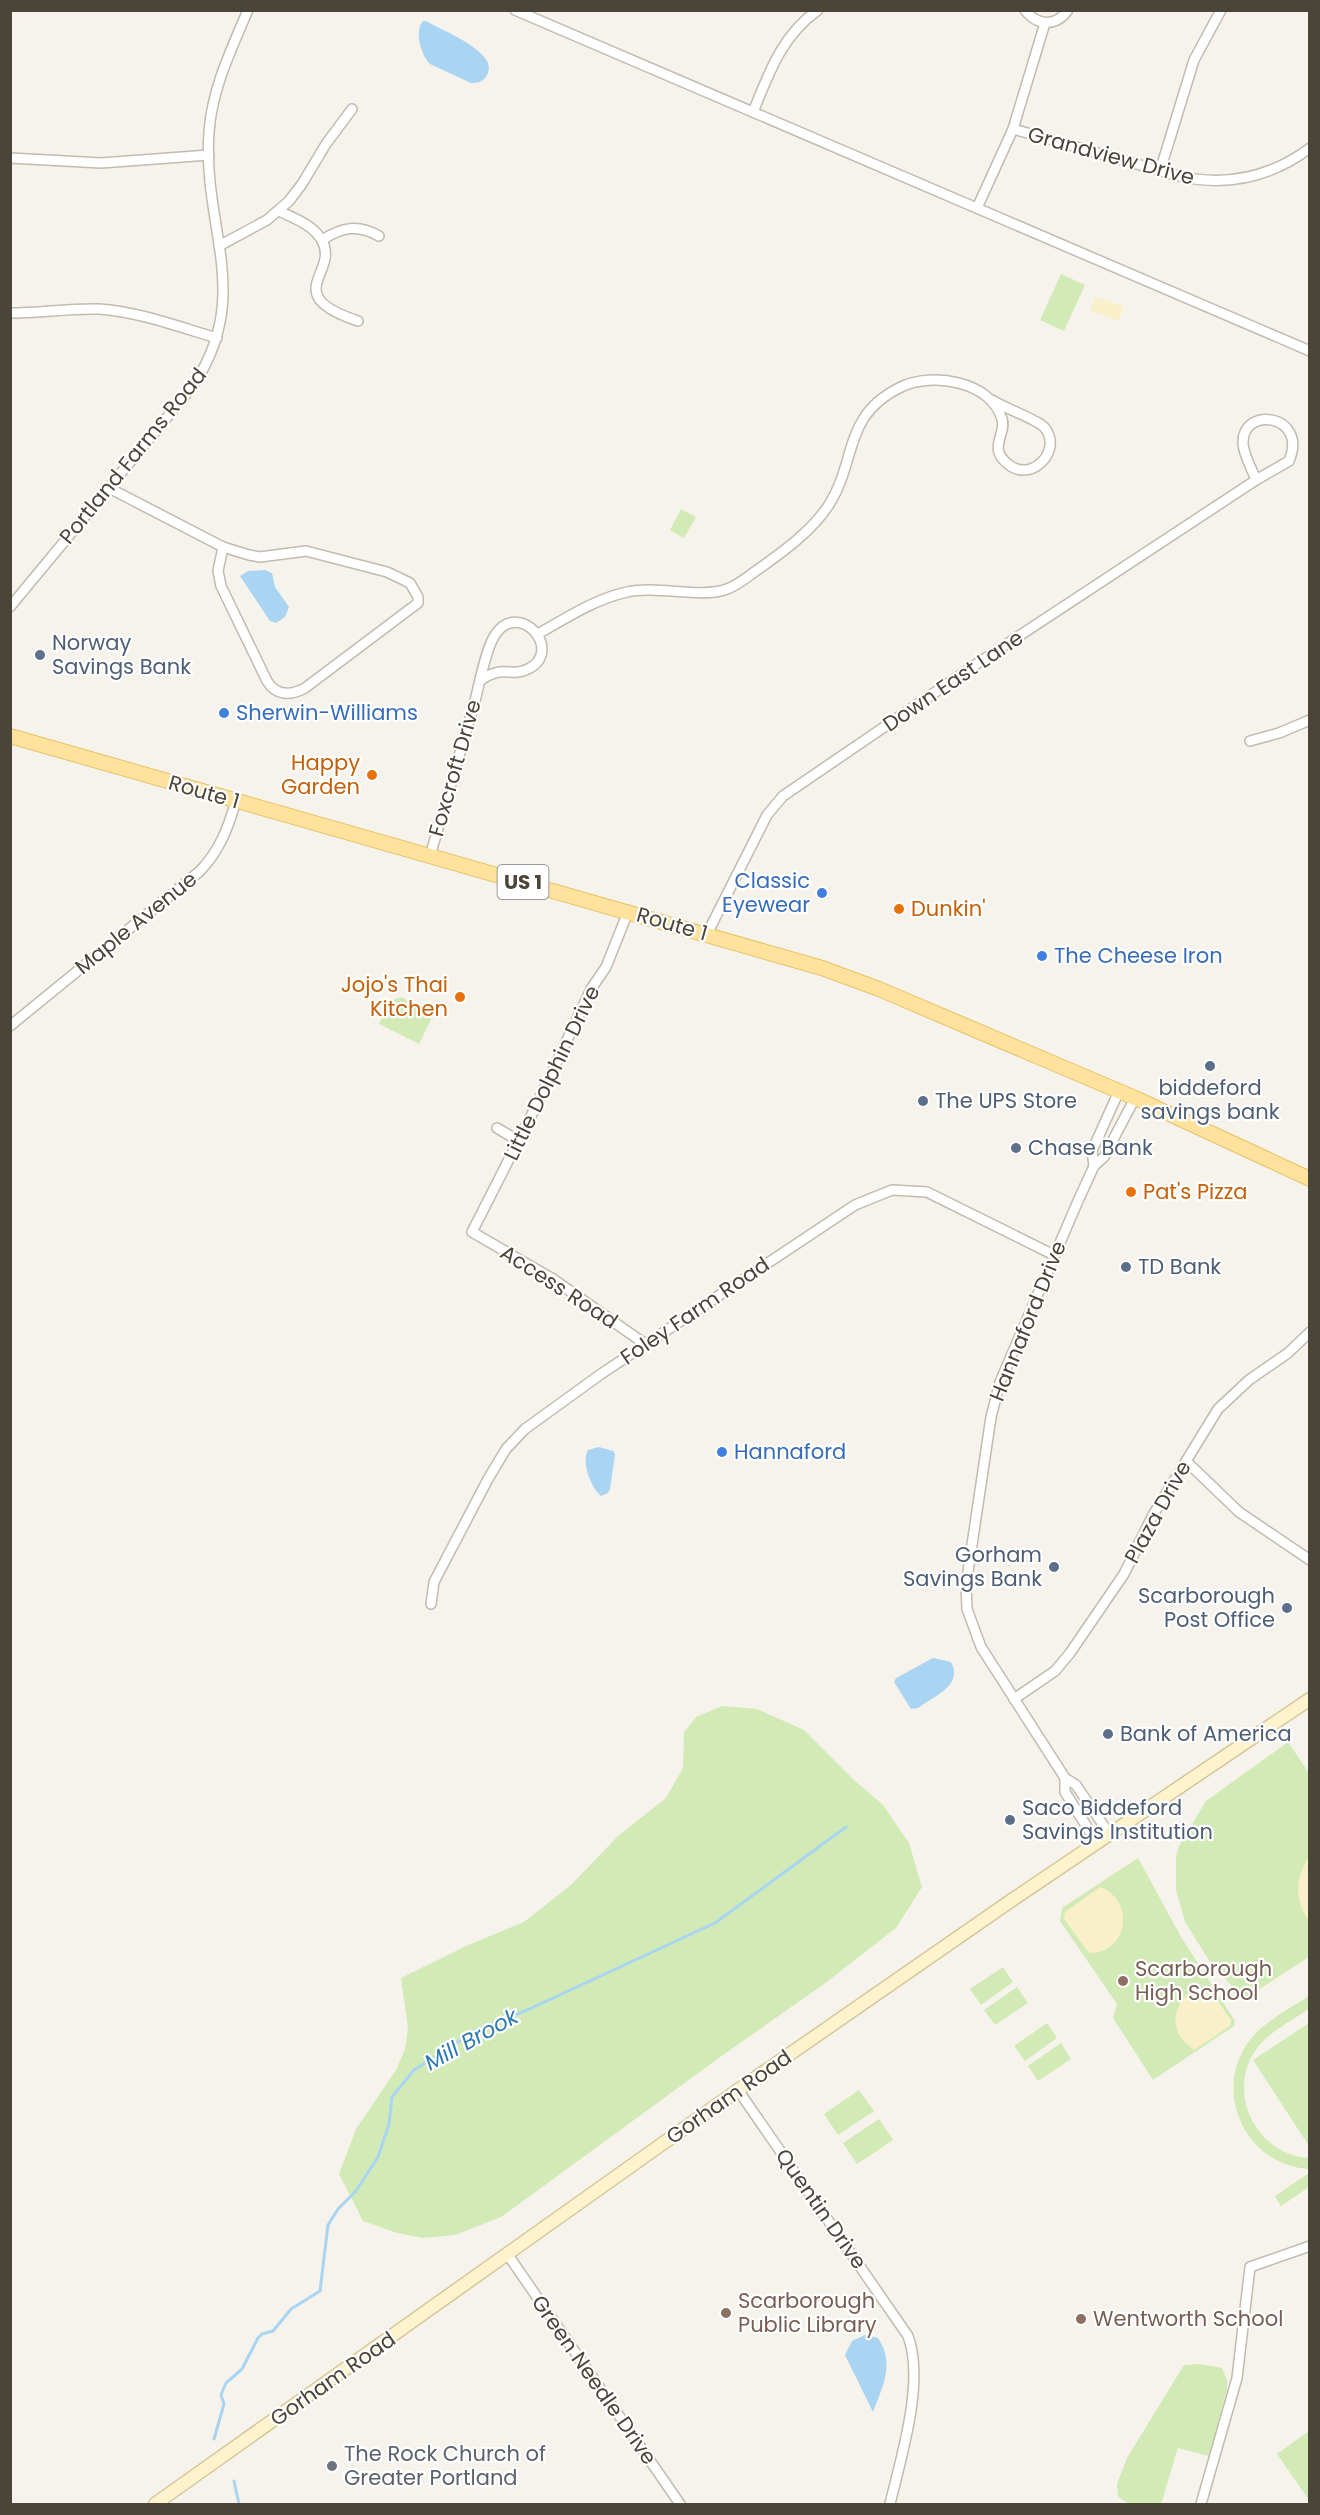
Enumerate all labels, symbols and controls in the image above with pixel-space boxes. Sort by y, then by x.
street label: Grandview Drive [1025,119,1198,192]
street label: Portland Farms Road [52,361,213,550]
street label: Down East Lane [877,623,1029,738]
place label: Norway Savings Bank [52,628,191,681]
marker: Norway Savings Bank [33,648,47,662]
street label: Foxcroft Drive [421,696,488,840]
place label: Sherwin-Williams [236,698,418,727]
marker: Sherwin-Williams [217,706,231,720]
place label: Happy Garden [281,748,360,801]
street label: Route 1 [165,768,243,815]
marker: Happy Garden [365,768,379,782]
street label: Maple Avenue [69,864,203,981]
road number: US 1 [498,865,548,899]
place label: Classic Eyewear [722,866,810,919]
marker: Classic Eyewear [815,886,829,900]
place label: Dunkin' [911,894,986,923]
street label: Route 1 [633,900,711,947]
marker: Dunkin' [892,902,906,916]
place label: The Cheese Iron [1054,941,1223,970]
marker: The Cheese Iron [1035,949,1049,963]
place label: Jojo's Thai Kitchen [341,970,448,1023]
street label: Little Dolphin Drive [497,980,607,1165]
marker: Jojo's Thai Kitchen [453,990,467,1004]
marker: biddeford savings bank [1203,1059,1217,1073]
place label: biddeford savings bank [1141,1073,1280,1126]
place label: The UPS Store [935,1086,1077,1115]
marker: The UPS Store [916,1094,930,1108]
place label: Chase Bank [1028,1133,1153,1162]
marker: Chase Bank [1009,1141,1023,1155]
place label: Pat's Pizza [1143,1177,1248,1206]
marker: Pat's Pizza [1124,1185,1138,1199]
street label: Hannaford Drive [982,1236,1073,1405]
street label: Access Road [495,1238,624,1335]
street label: Foley Farm Road [614,1250,775,1371]
place label: TD Bank [1138,1252,1221,1281]
marker: TD Bank [1119,1260,1133,1274]
place label: Hannaford [734,1437,846,1466]
marker: Hannaford [715,1445,729,1459]
street label: Plaza Drive [1117,1455,1198,1568]
place label: Gorham Savings Bank [903,1540,1042,1593]
marker: Gorham Savings Bank [1047,1560,1061,1574]
place label: Scarborough Post Office [1138,1581,1275,1634]
marker: Scarborough Post Office [1280,1601,1294,1615]
place label: Bank of America [1120,1719,1292,1748]
marker: Bank of America [1101,1727,1115,1741]
place label: Saco Biddeford Savings Institution [1022,1793,1213,1846]
marker: Saco Biddeford Savings Institution [1003,1813,1017,1827]
place label: Scarborough High School [1135,1954,1272,2007]
marker: Scarborough High School [1116,1974,1130,1988]
water label: Mill Brook [419,2000,525,2078]
street label: Gorham Road [660,2043,797,2151]
street label: Quentin Drive [769,2143,874,2275]
place label: Scarborough Public Library [738,2286,877,2339]
street label: Green Needle Drive [525,2289,664,2470]
place label: Wentworth School [1093,2304,1283,2333]
marker: Scarborough Public Library [719,2306,733,2320]
marker: Wentworth School [1074,2312,1088,2326]
street label: Gorham Road [264,2325,401,2433]
place label: The Rock Church of Greater Portland [344,2439,546,2492]
marker: The Rock Church of Greater Portland [325,2459,339,2473]

